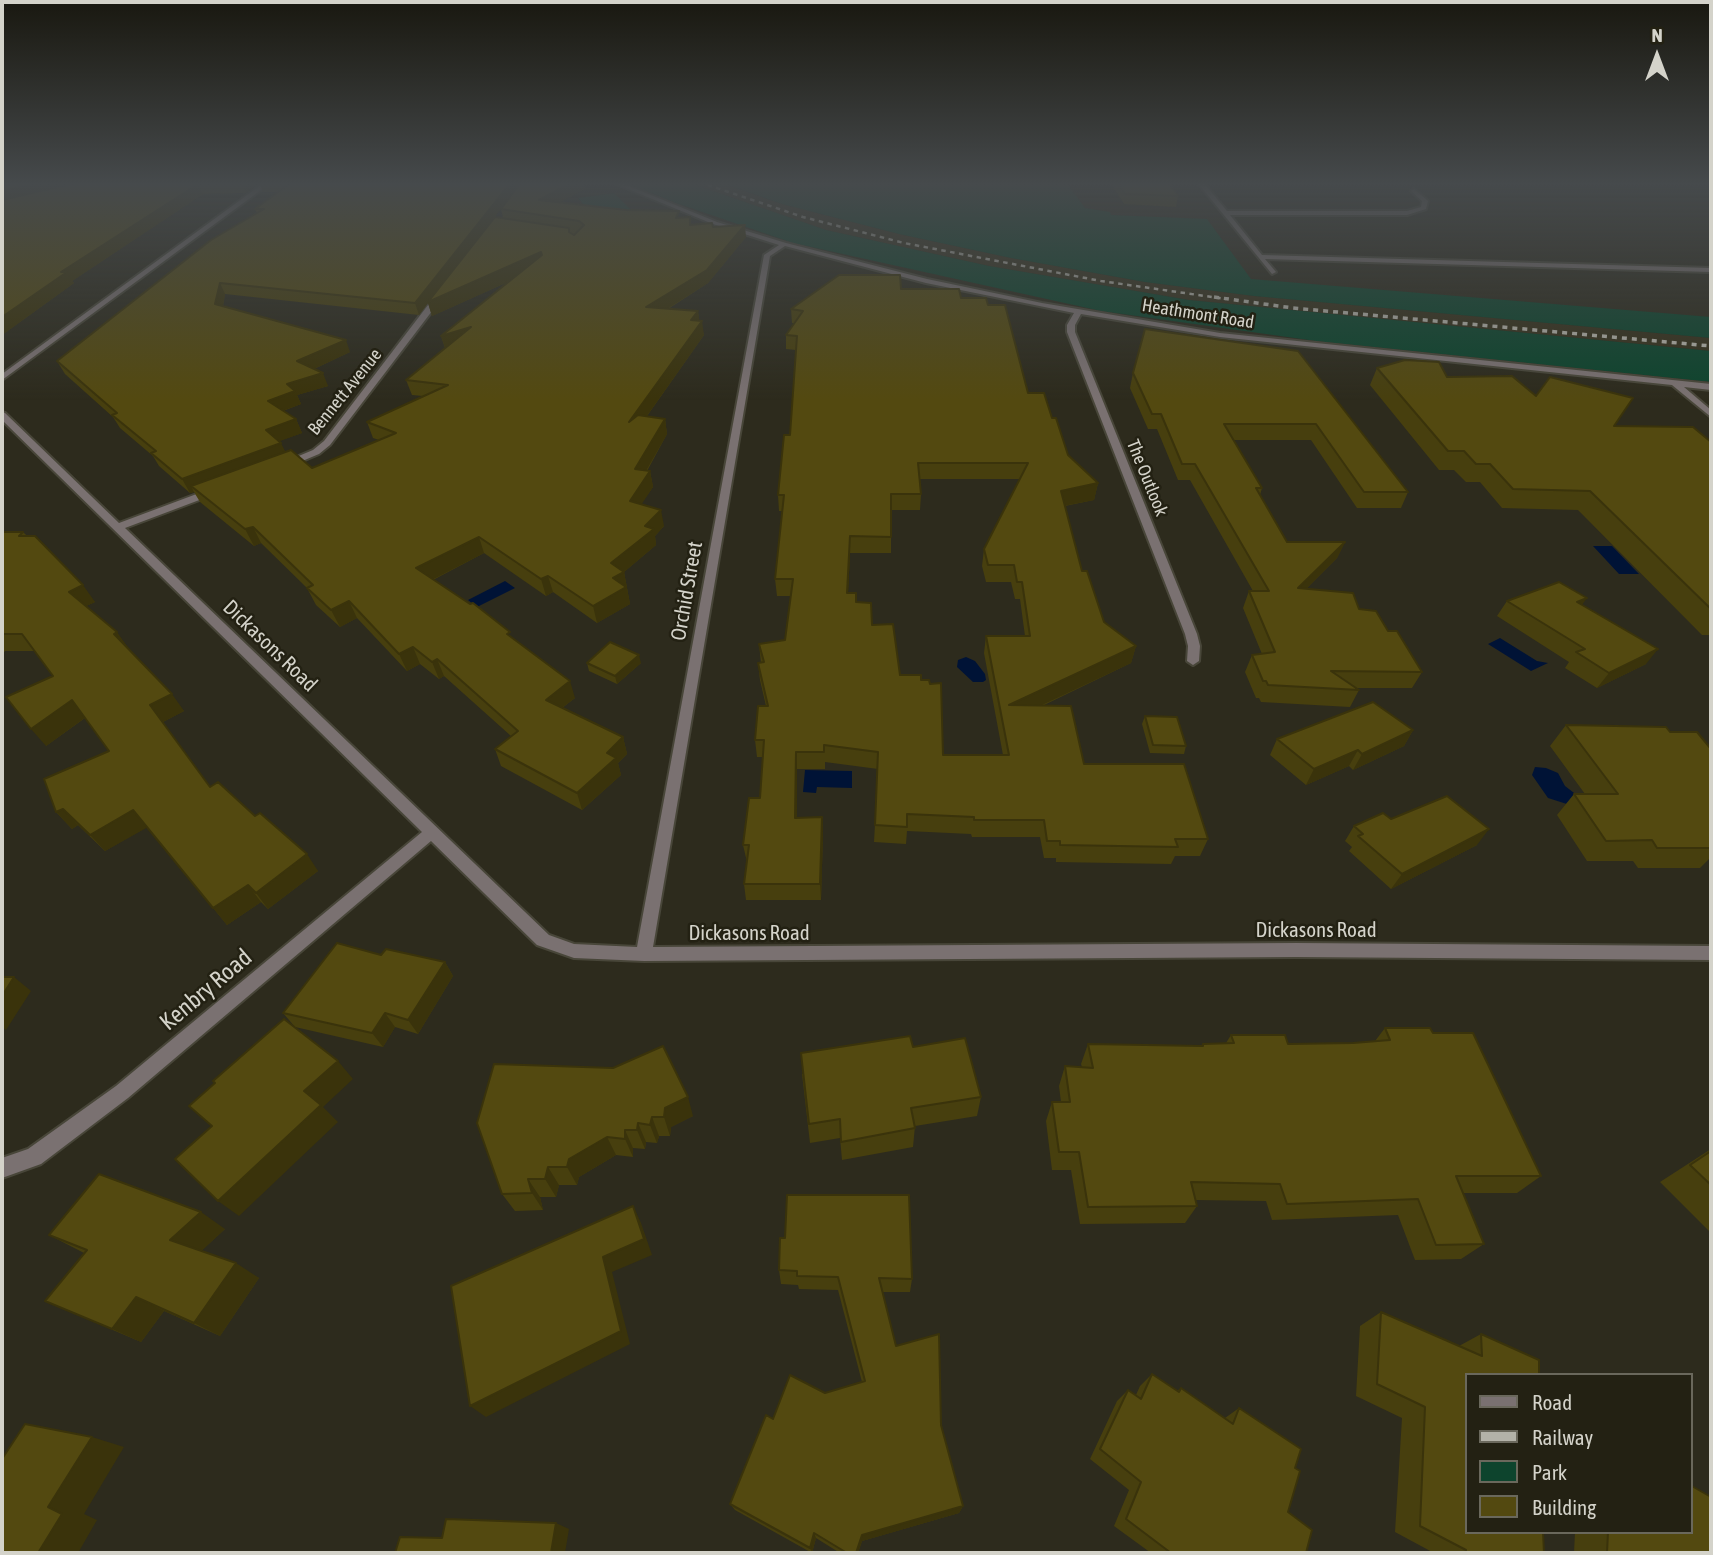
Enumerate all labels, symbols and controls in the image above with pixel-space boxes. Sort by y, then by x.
north arrow [1622,21,1692,91]
text: N [1651,24,1663,46]
street label: Heathmont Road [1140,294,1256,334]
street label: Bennett Avenue [304,344,386,440]
street label: The Outlook [1122,437,1172,519]
street label: Orchid Street [666,539,708,643]
street label: Dickasons Road [218,595,322,697]
street label: Dickasons Road [1255,917,1377,943]
street label: Dickasons Road [688,920,810,946]
street label: Kenbry Road [154,943,258,1037]
legend [1464,1373,1692,1534]
text: Road [1532,1390,1572,1414]
text: Railway [1532,1425,1593,1449]
text: Park [1532,1460,1567,1484]
text: Building [1532,1495,1596,1519]

